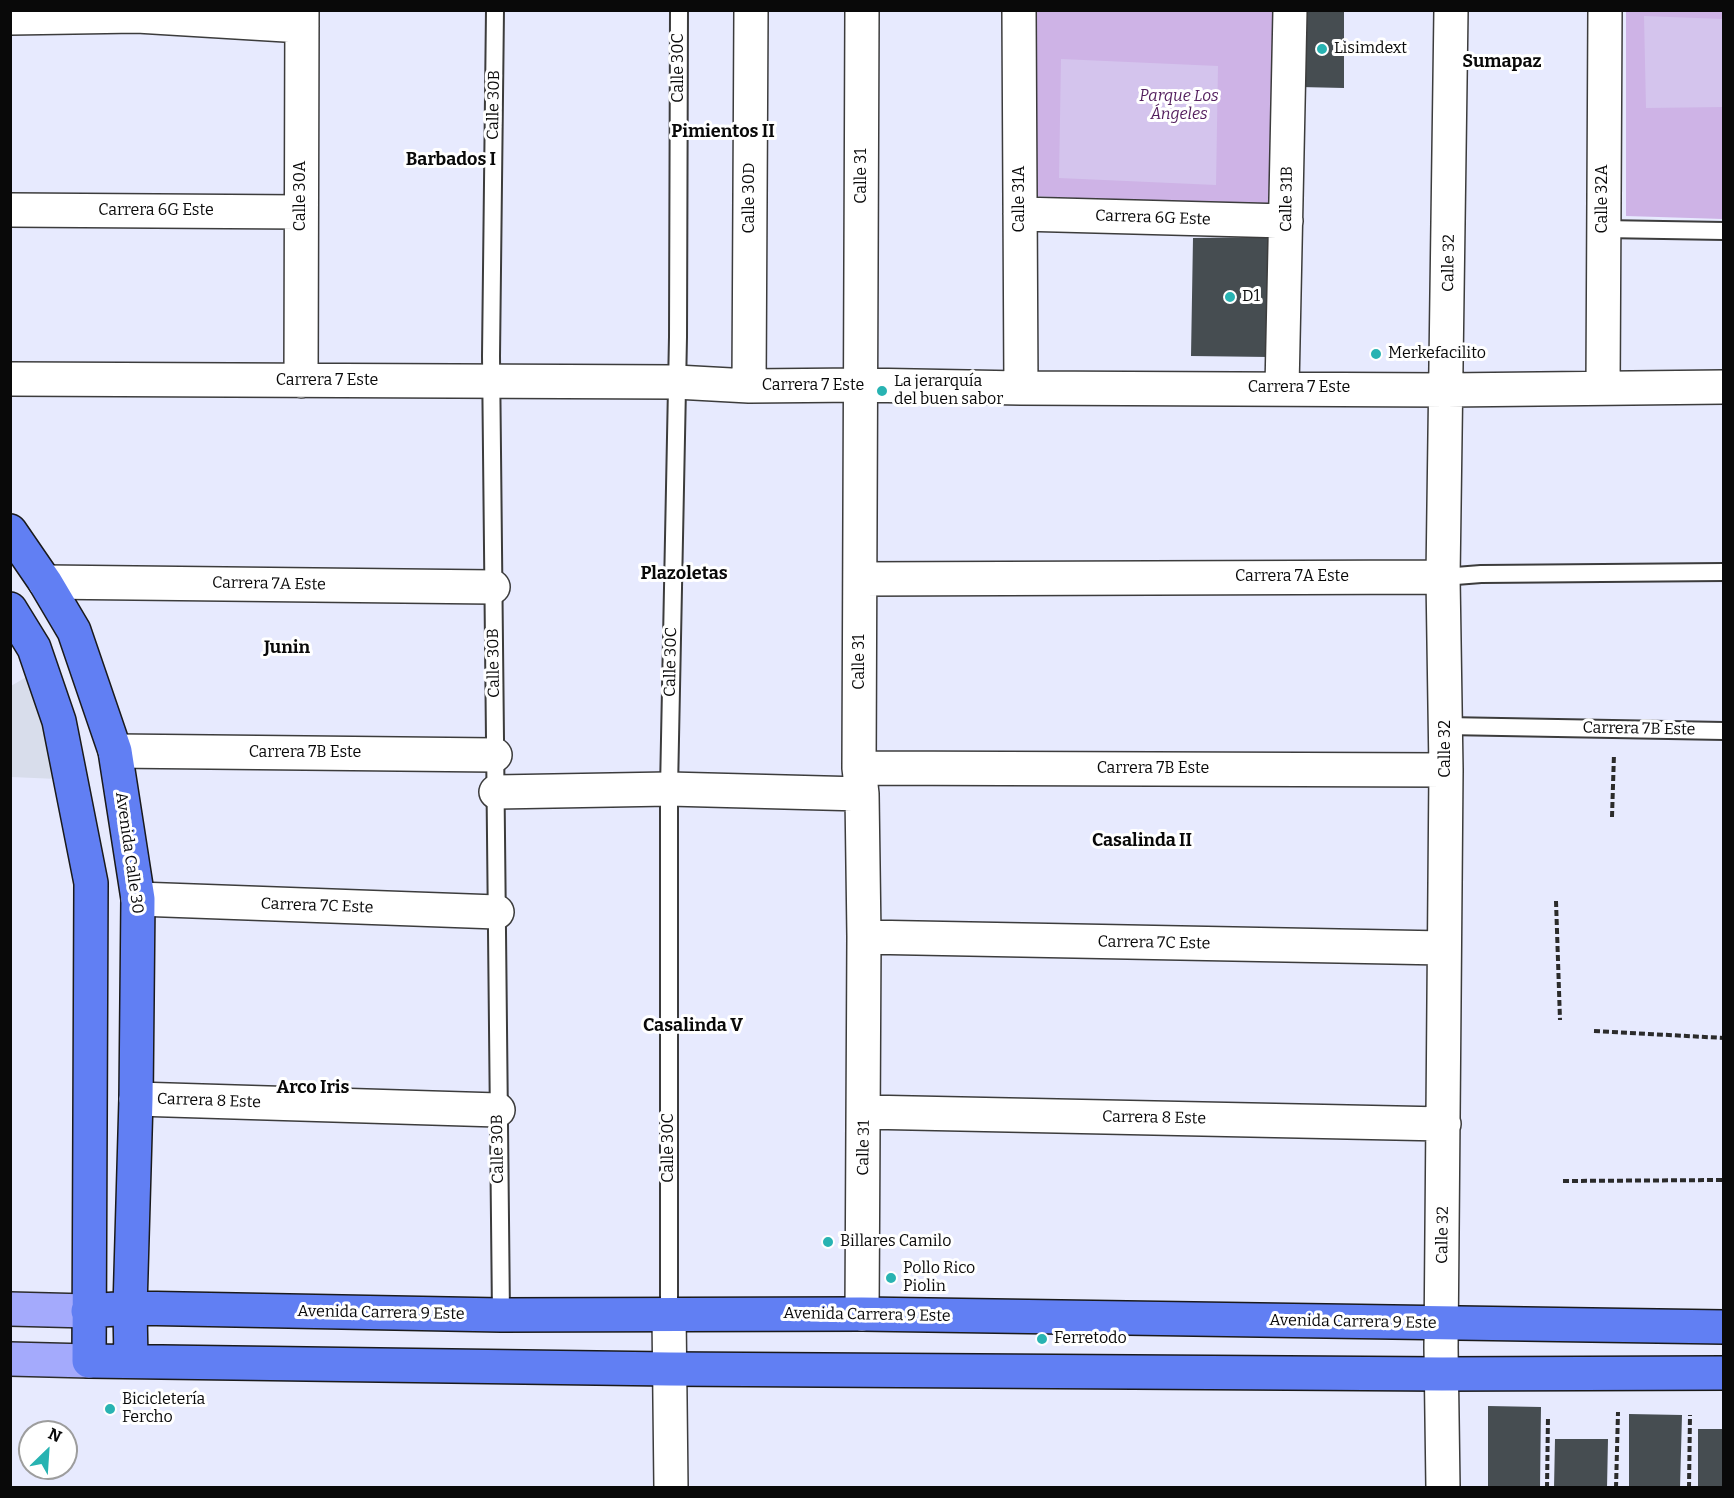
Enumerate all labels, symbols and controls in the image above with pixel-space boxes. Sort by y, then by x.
street label: Calle 30C [669,33,689,103]
place label: Lisimdext [1334,39,1407,59]
marker: Lisimdext [1315,42,1329,56]
district label: Sumapaz [1462,51,1542,73]
street label: Calle 30B [484,70,504,140]
park label: Parque Los Ángeles [1139,87,1219,125]
district label: Pimientos II [671,121,775,143]
street label: Calle 31 [852,148,872,204]
district label: Barbados I [406,149,496,171]
street label: Calle 30A [291,161,311,231]
street label: Calle 30D [740,163,760,233]
street label: Calle 32A [1593,164,1613,234]
street label: Calle 31A [1010,166,1030,232]
street label: Calle 31B [1277,166,1297,232]
street label: Carrera 6G Este [98,201,214,221]
street label: Carrera 6G Este [1095,206,1211,230]
street label: Calle 32 [1439,234,1459,292]
place label: D1 [1242,287,1260,307]
marker: D1 [1223,290,1237,304]
place label: Merkefacilito [1388,344,1486,364]
marker: Merkefacilito [1369,347,1383,361]
street label: Carrera 7 Este [276,371,378,391]
place label: La jerarquía del buen sabor [894,372,1003,410]
street label: Carrera 7 Este [762,376,864,396]
street label: Carrera 7 Este [1248,378,1350,398]
marker: La jerarquía del buen sabor [875,384,889,398]
district label: Plazoletas [640,563,728,585]
street label: Carrera 7A Este [1235,567,1349,587]
street label: Carrera 7A Este [212,573,326,595]
street label: Calle 30C [661,627,681,697]
street label: Calle 30B [484,628,504,698]
street label: Calle 31 [850,634,870,690]
district label: Junin [264,637,310,659]
street label: Carrera 7B Este [1582,718,1696,740]
street label: Calle 32 [1436,720,1456,778]
street label: Carrera 7B Este [249,743,361,763]
street label: Carrera 7B Este [1097,759,1209,779]
street label: Avenida Calle 30 [111,791,147,915]
district label: Casalinda II [1092,830,1192,852]
street label: Carrera 7C Este [260,894,374,918]
street label: Carrera 7C Este [1097,932,1211,954]
district label: Casalinda V [643,1015,743,1037]
district label: Arco Iris [277,1077,349,1099]
street label: Carrera 8 Este [157,1090,261,1112]
street label: Carrera 8 Este [1102,1107,1206,1129]
street label: Calle 30C [659,1113,679,1183]
street label: Calle 30B [488,1114,508,1184]
street label: Calle 31 [854,1120,874,1176]
street label: Calle 32 [1433,1206,1453,1264]
place label: Billares Camilo [840,1232,951,1252]
marker: Billares Camilo [821,1235,835,1249]
place label: Pollo Rico Piolin [903,1259,975,1297]
marker: Pollo Rico Piolin [884,1271,898,1285]
street label: Avenida Carrera 9 Este [297,1302,465,1324]
street label: Avenida Carrera 9 Este [783,1304,951,1326]
street label: Avenida Carrera 9 Este [1269,1311,1437,1333]
place label: Ferretodo [1054,1329,1127,1349]
marker: Ferretodo [1035,1332,1049,1346]
place label: Bicicletería Fercho [122,1390,205,1428]
marker: Bicicletería Fercho [103,1402,117,1416]
north arrow [18,1420,78,1480]
text: N [45,1424,65,1446]

